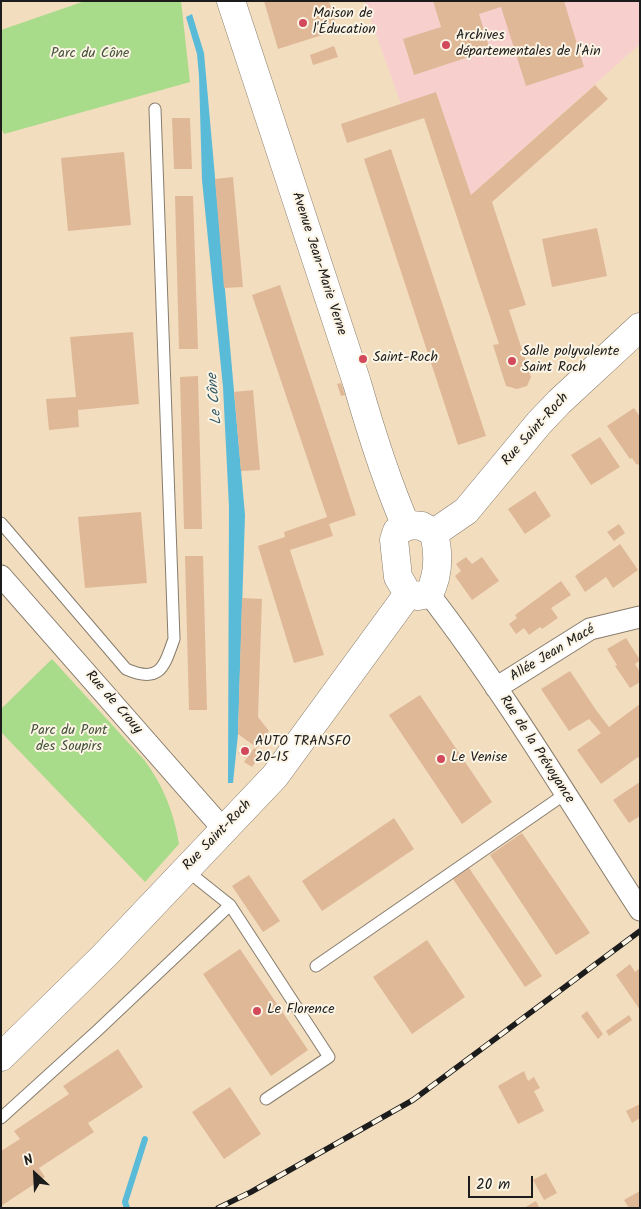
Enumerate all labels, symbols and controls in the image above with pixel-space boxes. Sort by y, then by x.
place label: Maison de l'Éducation [313,7,376,40]
marker: Maison de l'Éducation [297,17,309,29]
place label: Archives départementales de l'Ain [456,29,601,62]
marker: Archives départementales de l'Ain [440,39,452,51]
park label: Parc du Cône [51,47,129,63]
street label: Avenue Jean-Marie Verne [287,190,349,338]
place label: Salle polyvalente Saint Roch [522,345,619,378]
place label: Saint-Roch [373,351,438,367]
marker: Saint-Roch [357,353,369,365]
marker: Salle polyvalente Saint Roch [506,355,518,367]
water label: Le Cône [205,373,227,425]
street label: Rue Saint-Roch [499,390,573,470]
street label: Allée Jean Macé [508,622,598,686]
street label: Rue de Crouy [81,668,145,738]
street label: Rue de la Prévoyance [495,693,577,807]
park label: Parc du Pont des Soupirs [31,724,107,756]
place label: AUTO TRANSFO 20-15 [255,735,351,768]
marker: AUTO TRANSFO 20-15 [239,745,251,757]
place label: Le Venise [451,751,507,767]
marker: Le Venise [435,753,447,765]
street label: Rue Saint-Roch [180,797,256,875]
place label: Le Florence [267,1003,335,1019]
marker: Le Florence [251,1005,263,1017]
north arrow [10,1149,60,1199]
text: N [20,1149,37,1172]
scale bar [471,1166,536,1198]
text: 20 m [476,1173,510,1197]

